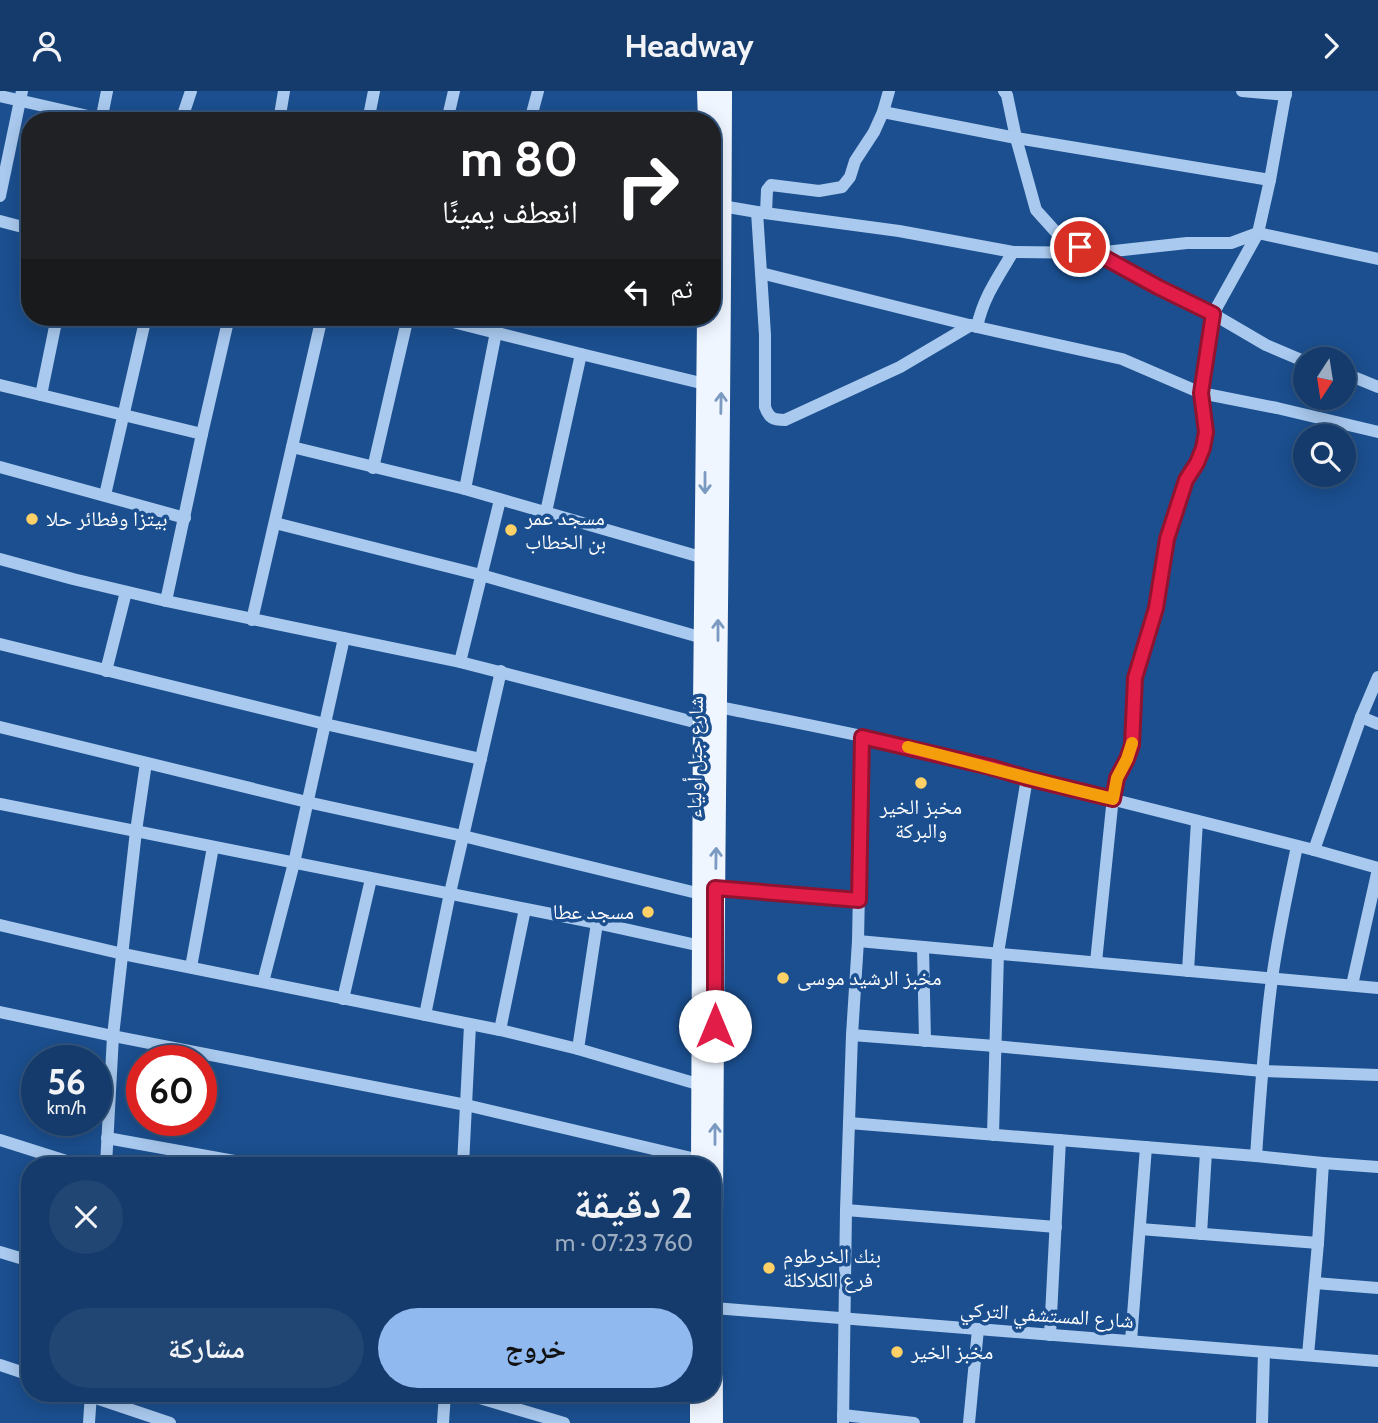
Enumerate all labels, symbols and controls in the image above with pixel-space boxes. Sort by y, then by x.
text: Headway [624,26,754,65]
icon: person [28,27,66,65]
icon: forward [1312,27,1350,65]
text: 80 m [460,129,578,188]
icon: right [602,140,693,231]
text: انعطف يمينًا [442,192,578,231]
pin [1050,217,1110,277]
icon: arrive [1061,228,1099,266]
icon: left [618,273,656,311]
text: ثم [670,273,693,305]
north arrow [1293,347,1356,409]
map controls [1293,347,1356,487]
one-way arrow [714,392,728,415]
button: search [1293,424,1356,487]
one-way arrow [698,471,711,494]
place label: مسجد عمر بن الخطاب [524,505,606,555]
place label: بيتزا وفطائر حلا [46,506,167,531]
marker: بيتزا وفطائر حلا [24,511,40,527]
marker: مسجد عمر بن الخطاب [503,522,519,538]
one-way arrow [711,619,725,642]
street label: شارع جبل أولياء [681,695,709,819]
marker: مخبز الخير والبركة [913,775,929,791]
place label: مخبز الخير والبركة [879,794,962,843]
one-way arrow [709,847,722,870]
place label: مسجد عطا [553,899,634,924]
marker: مسجد عطا [640,904,656,920]
place label: مخبز الرشيد موسى [797,965,942,991]
marker: مخبز الرشيد موسى [775,970,791,986]
position arrow [678,989,752,1063]
speed limit sign: 60 [126,1045,217,1136]
text: 56 [47,1060,86,1103]
text: km/h [47,1097,86,1119]
one-way arrow [708,1123,722,1146]
text: 2 دقيقة [573,1177,693,1229]
button: close [49,1180,123,1254]
text: 760 m · 07:23 [555,1229,693,1257]
place label: بنك الخرطوم فرع الكلاكلة [783,1243,881,1293]
marker: بنك الخرطوم فرع الكلاكلة [761,1260,777,1276]
street label: شارع المستشفي التركي [959,1296,1135,1337]
button: مشاركة [49,1308,364,1388]
button: خروج [378,1308,693,1388]
place label: مخبز الخير [910,1339,993,1364]
marker: مخبز الخير [889,1344,905,1360]

